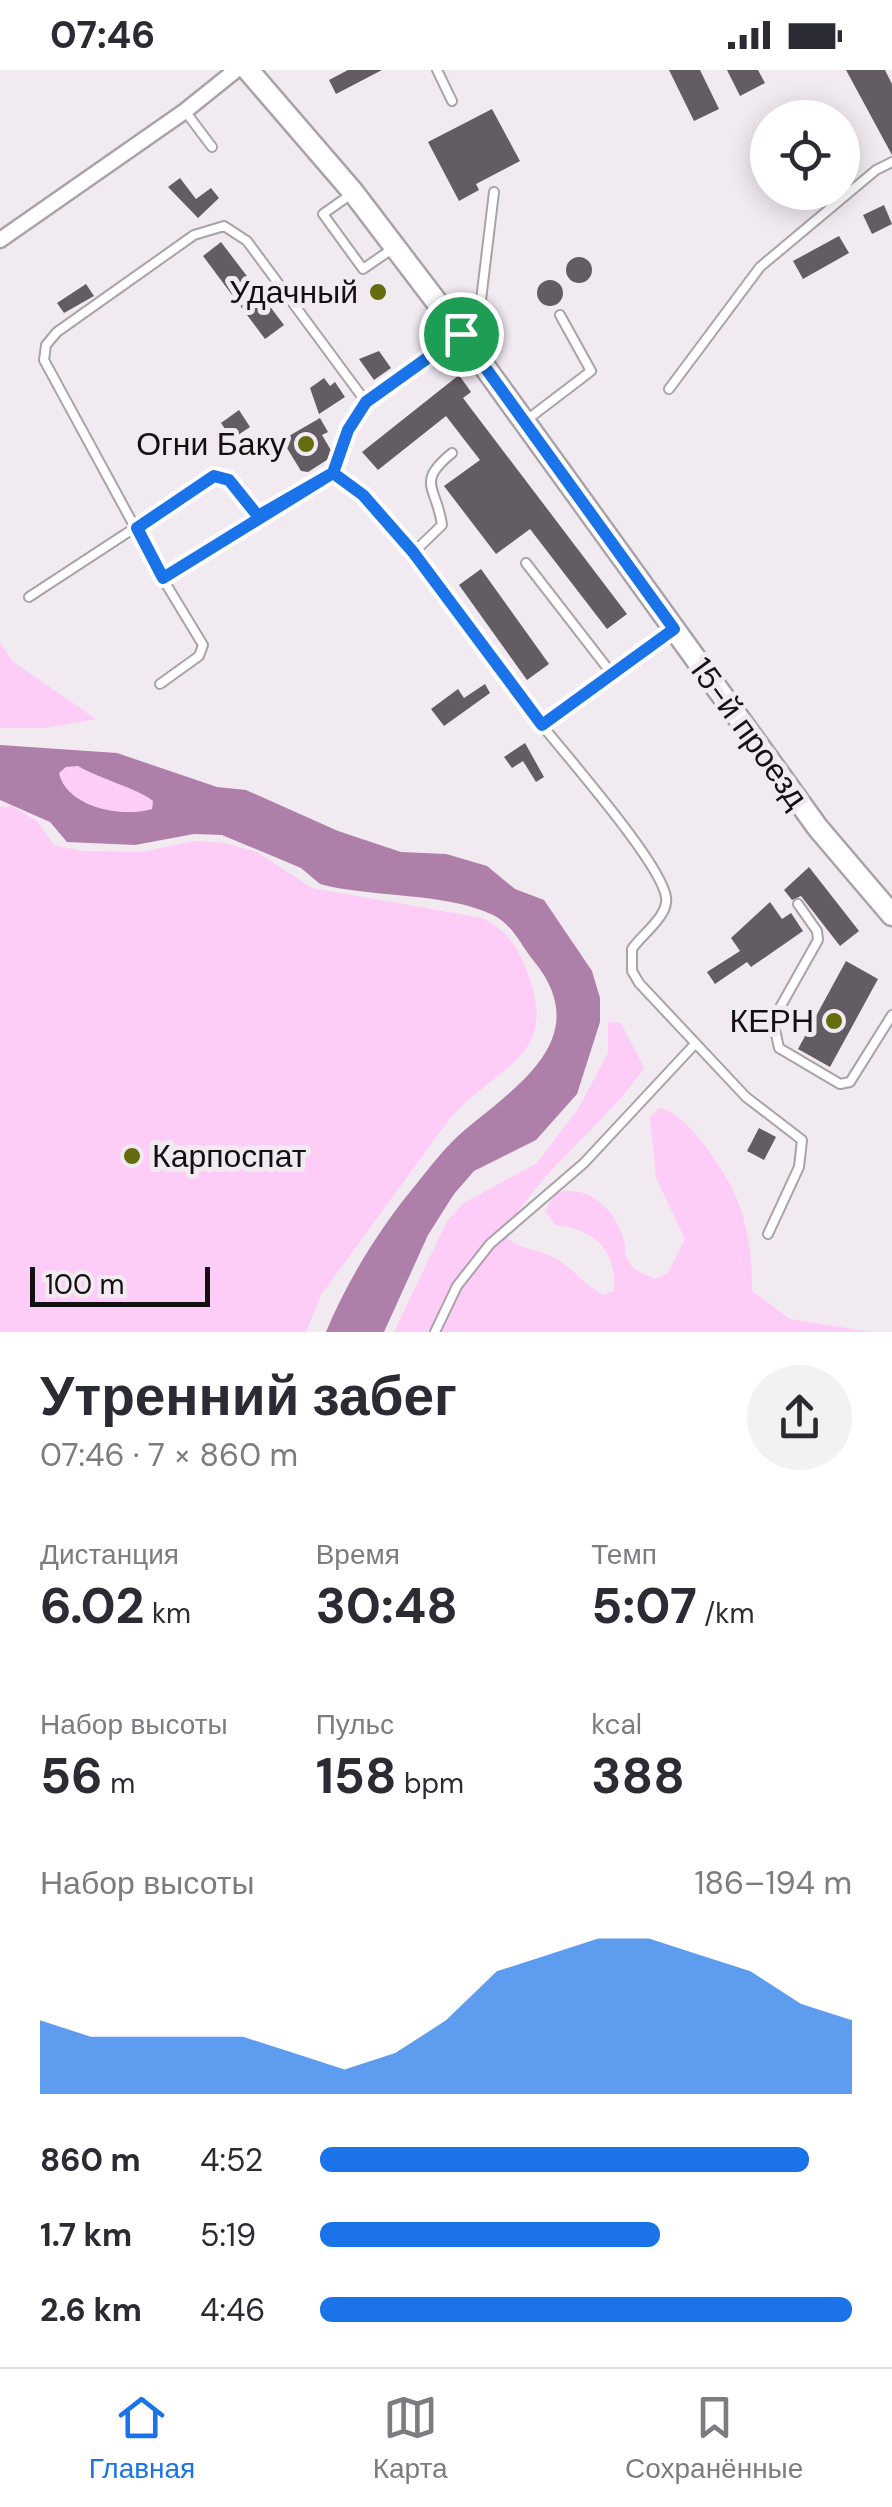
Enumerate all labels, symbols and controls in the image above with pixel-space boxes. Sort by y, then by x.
text: 07:46 [50,10,155,60]
map controls [750,100,860,210]
button: locate [750,100,860,210]
place label: Удачный [229,271,358,313]
marker: Удачный [367,281,389,303]
pin [419,292,504,377]
icon: arrive [434,307,489,362]
place label: Огни Баку [136,423,286,465]
marker: Огни Баку [295,433,317,455]
street label: 15-й проезд [680,650,818,817]
place label: КЕРН [730,1000,814,1042]
marker: КЕРН [823,1010,845,1032]
place label: Карпоспат [152,1135,307,1177]
marker: Карпоспат [121,1145,143,1167]
scale bar [30,1262,210,1306]
text: 100 m [45,1266,124,1303]
text: Утренний забег [40,1360,457,1432]
button: share [747,1365,852,1470]
text: 07:46 · 7 × 860 m [40,1434,298,1476]
text: Дистанция [40,1536,179,1573]
text: Время [316,1536,400,1573]
text: Темп [591,1536,657,1573]
text: 6.02 [40,1573,144,1639]
text: 30:48 [316,1573,458,1639]
text: 5:07 [591,1573,697,1639]
text: km [144,1595,191,1632]
text: /km [697,1595,754,1632]
text: Набор высоты [40,1706,228,1743]
text: Пульс [316,1706,394,1743]
text: kcal [591,1706,642,1743]
text: 56 [40,1743,103,1809]
text: 158 [316,1743,397,1809]
text: 388 [591,1743,685,1809]
text: m [103,1765,135,1802]
text: bpm [397,1765,464,1802]
text: Набор высоты [40,1862,254,1904]
text: 186–194 m [695,1862,852,1904]
text: 860 m [40,2139,141,2181]
text: 4:52 [200,2139,263,2181]
text: 1.7 km [40,2214,132,2256]
text: 5:19 [200,2214,256,2256]
text: 2.6 km [40,2289,142,2331]
text: 4:46 [200,2289,265,2331]
tab: Главная [89,2390,195,2487]
tab: Карта [373,2390,448,2487]
tab: Сохранённые [625,2390,803,2487]

